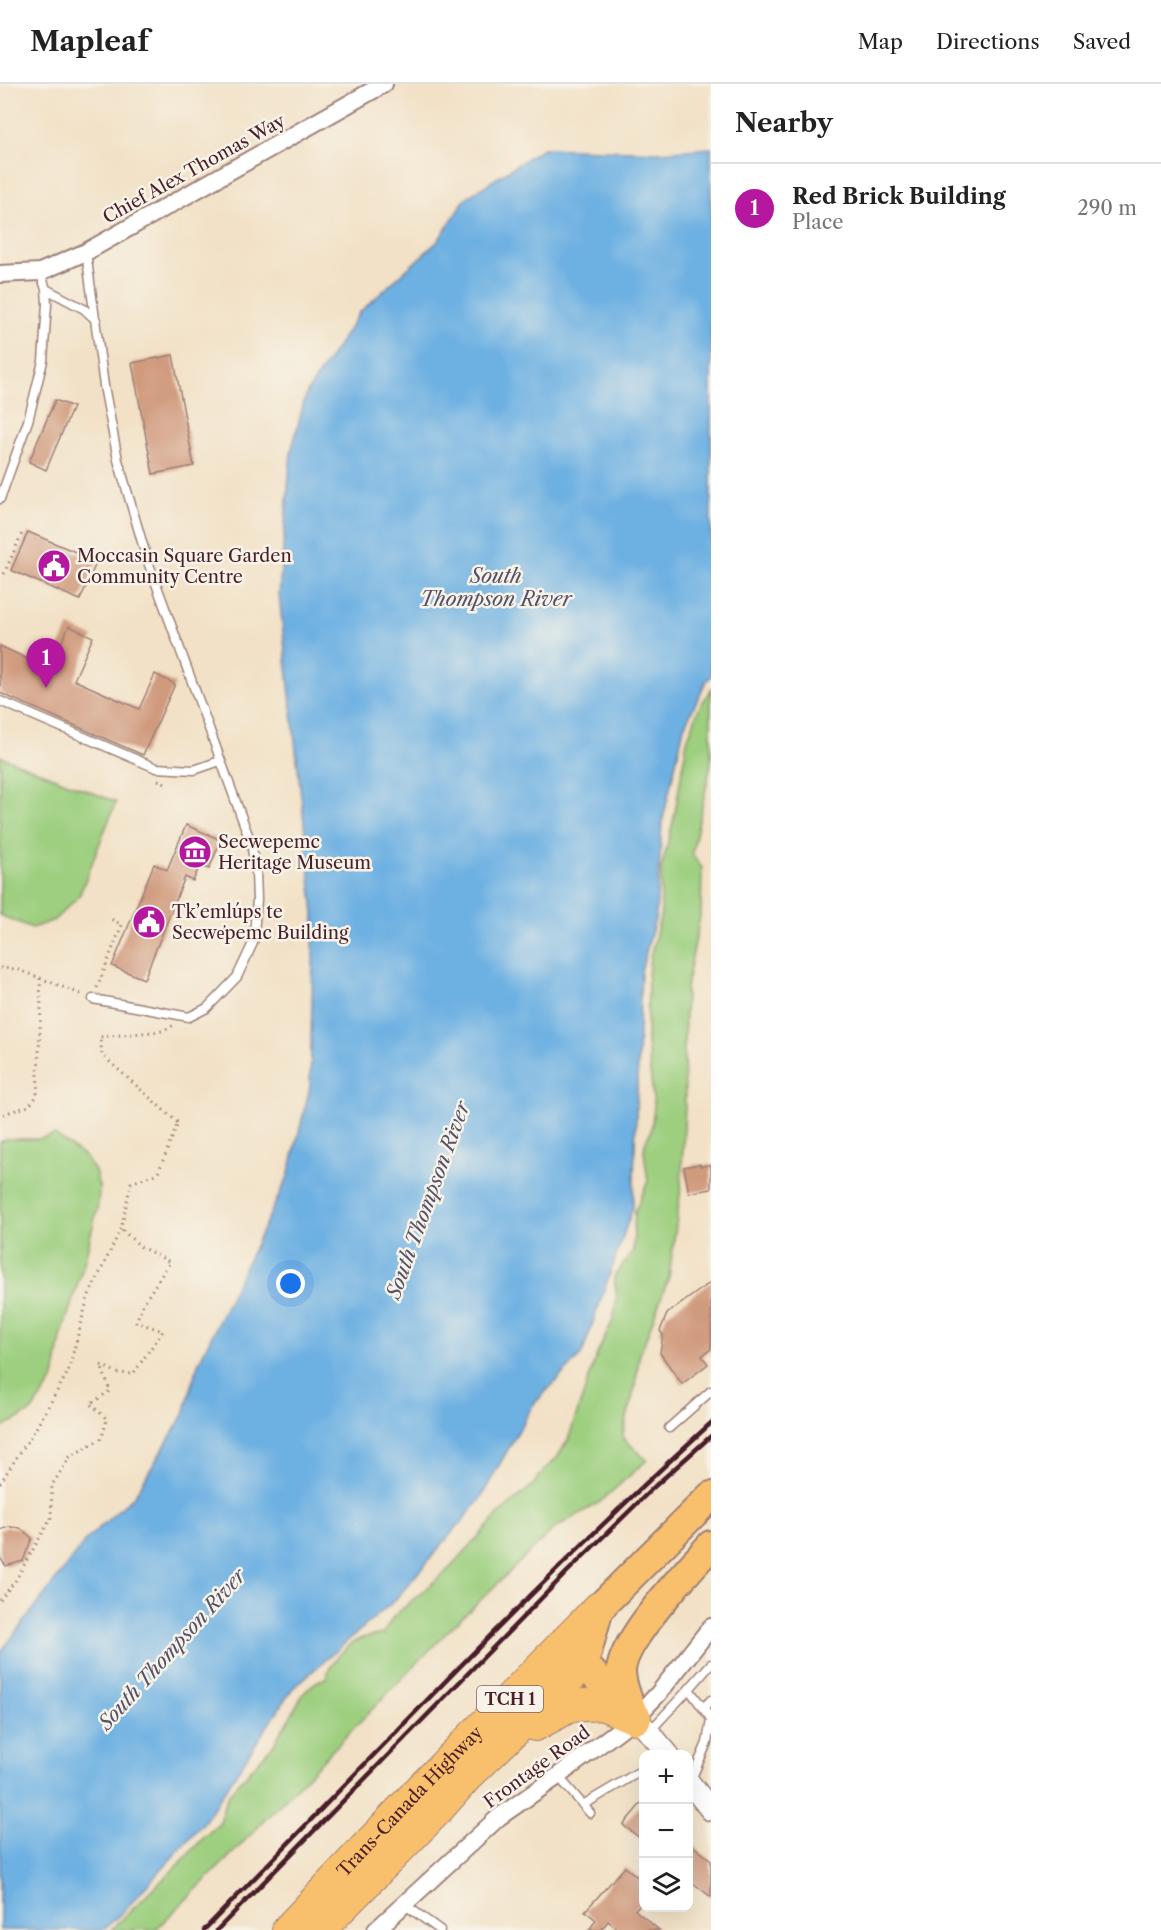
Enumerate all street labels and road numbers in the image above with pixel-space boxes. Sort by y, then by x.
street label: Chief Alex Thomas Way [99,109,290,228]
road number: TCH 1 [477,1686,543,1712]
street label: Trans-Canada Highway [333,1721,488,1882]
street label: Frontage Road [480,1721,594,1813]

